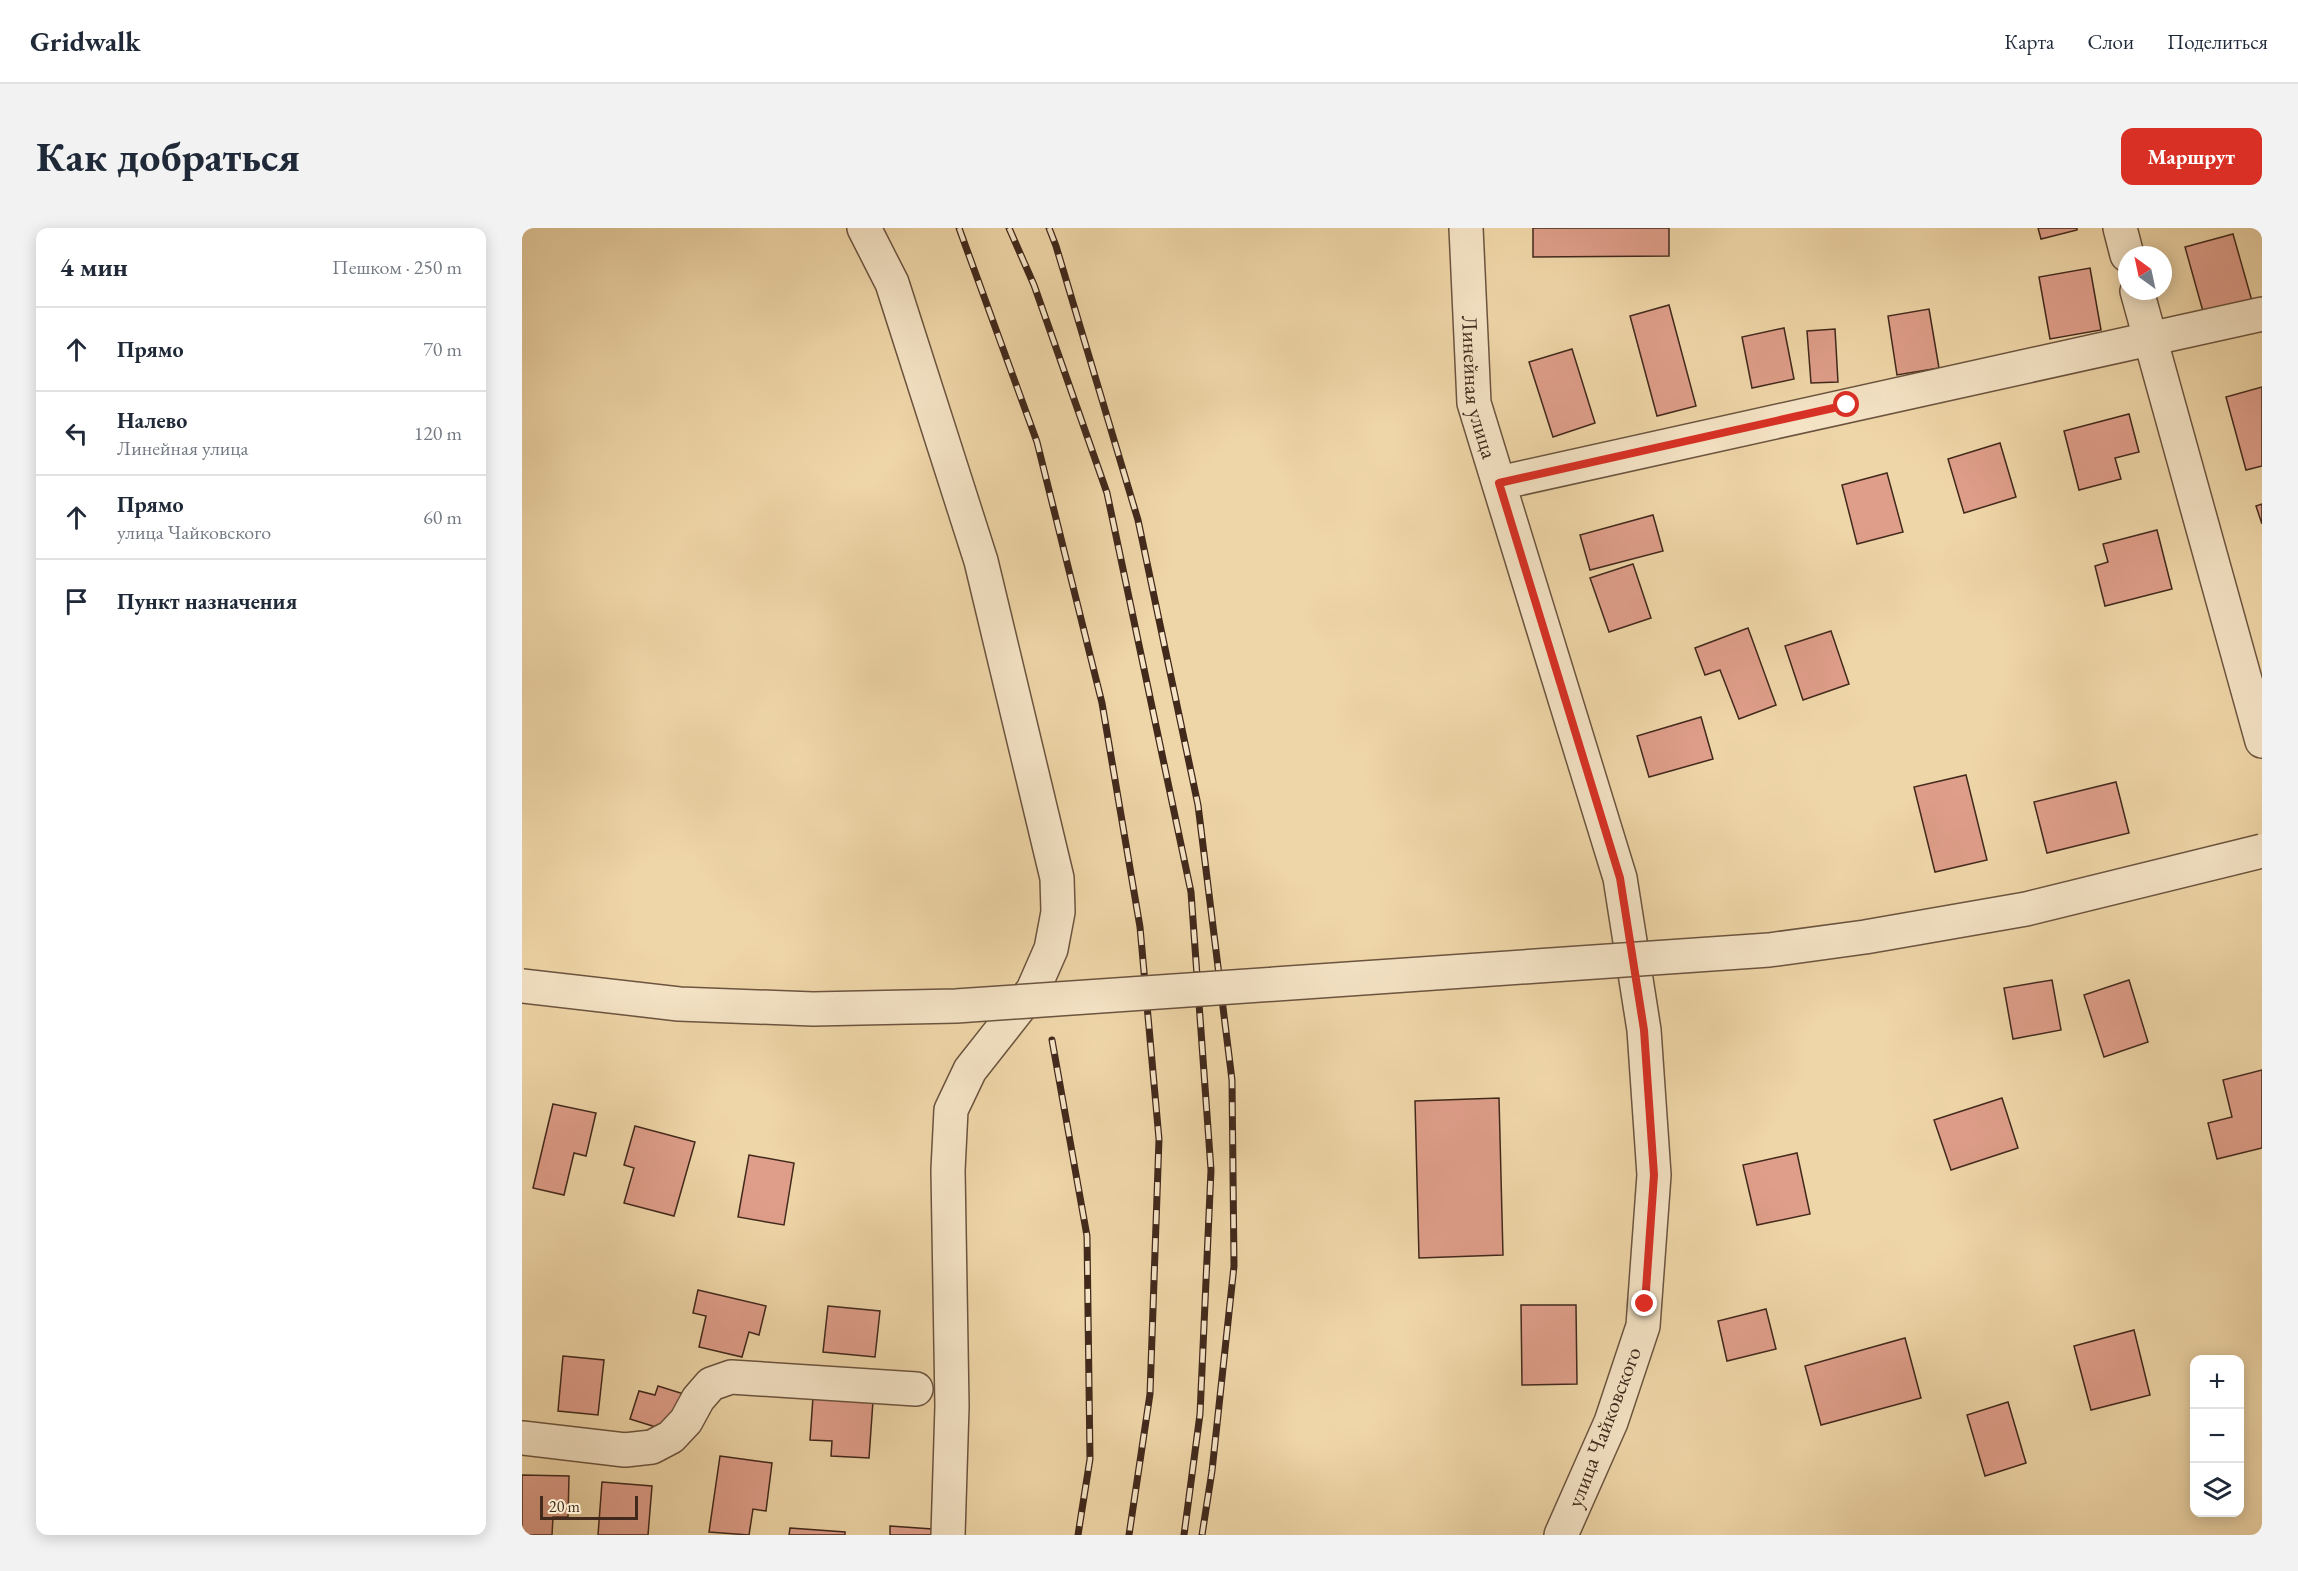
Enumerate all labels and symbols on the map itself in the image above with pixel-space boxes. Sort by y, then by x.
north arrow [2118,246,2172,300]
street label: Линейная улица [1456,315,1505,462]
route start [1833,391,1859,417]
route end [1631,1290,1657,1316]
street label: улица Чайковского [1560,1343,1648,1511]
scale bar [540,1493,638,1520]

